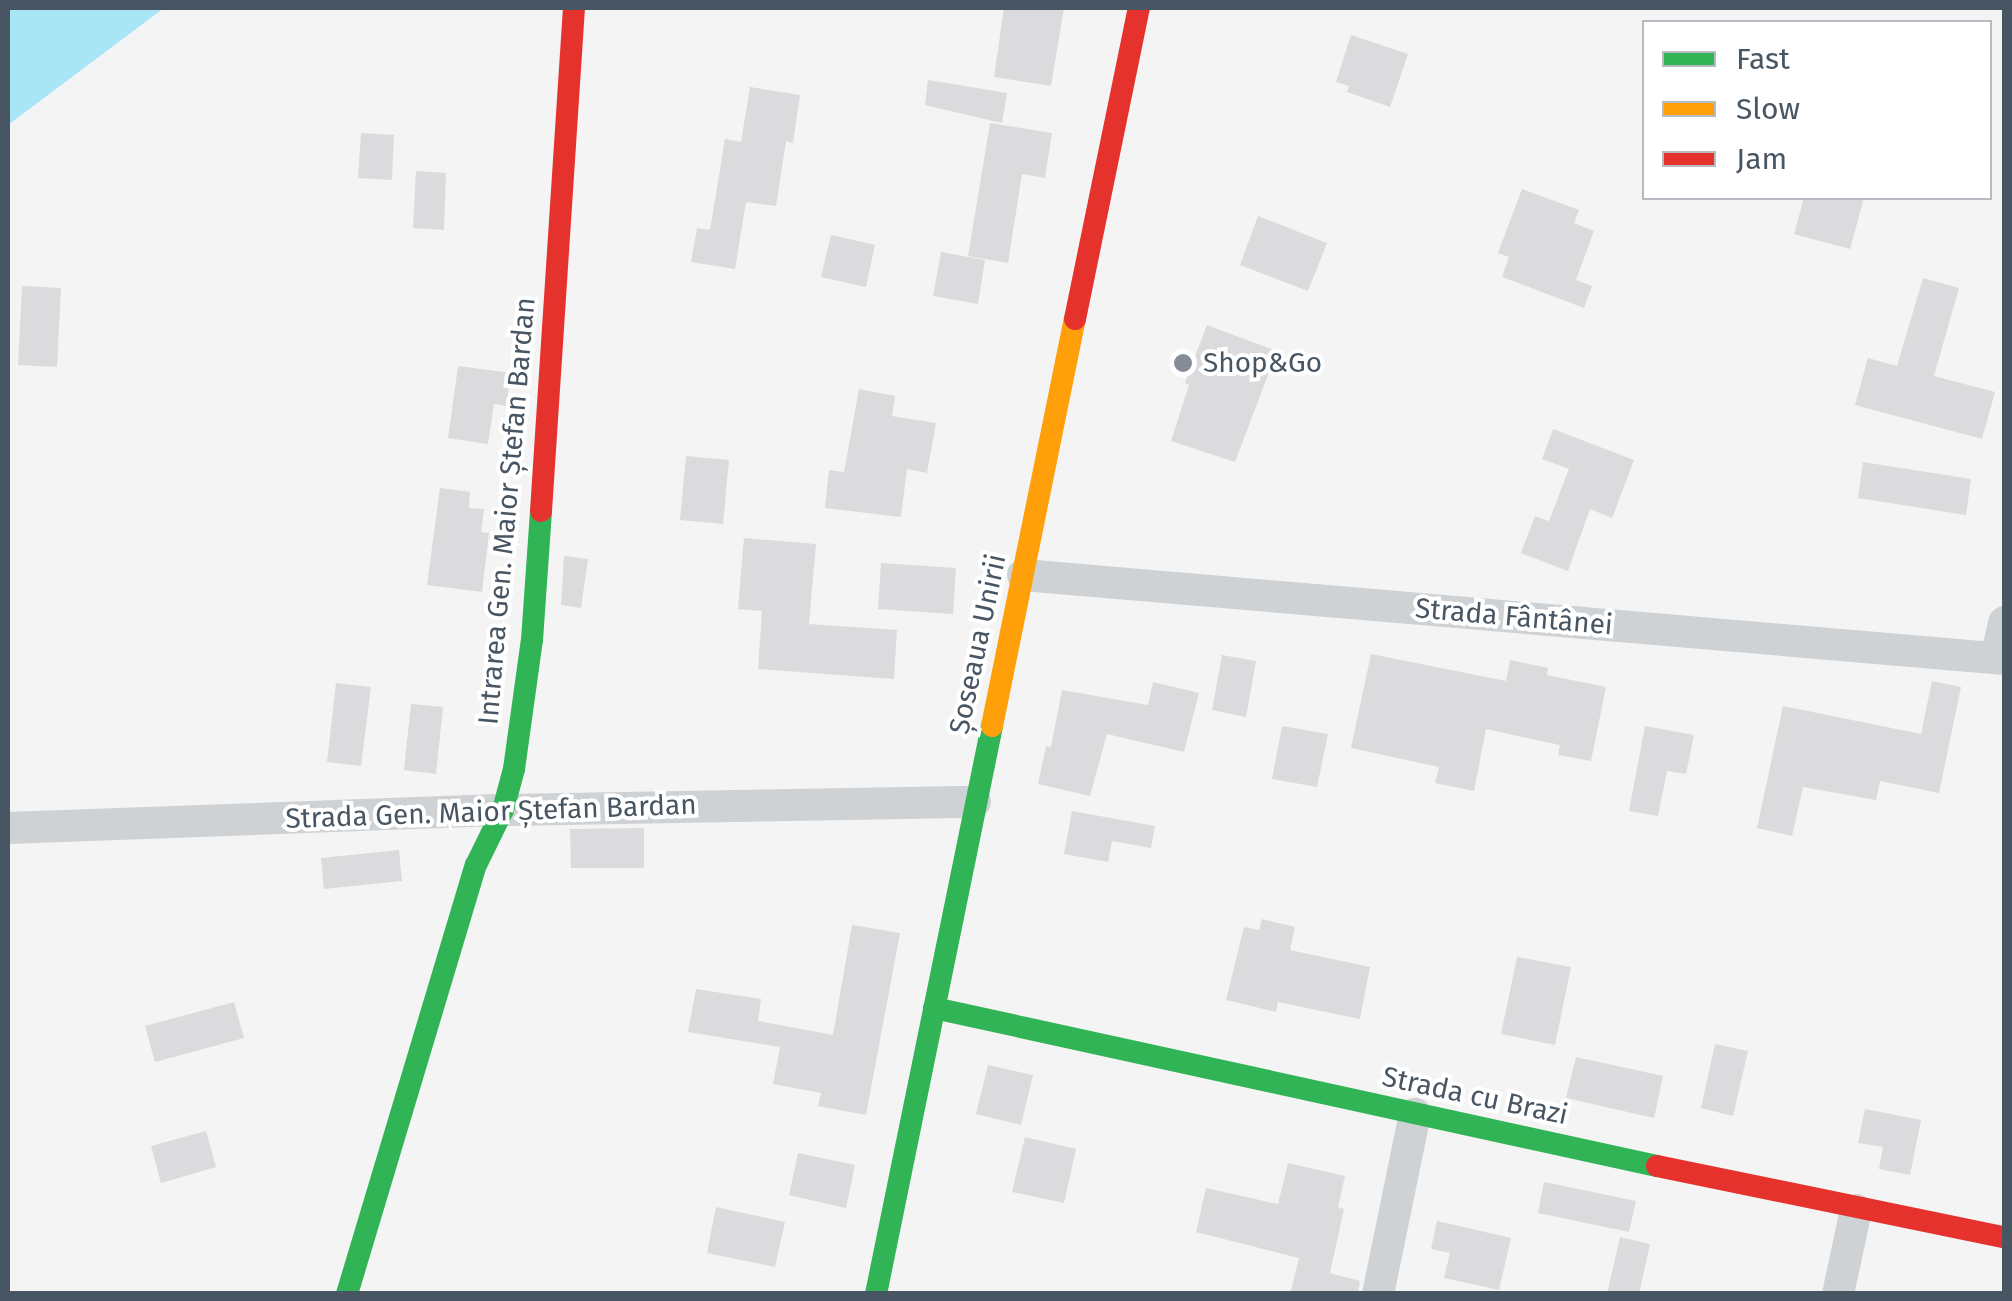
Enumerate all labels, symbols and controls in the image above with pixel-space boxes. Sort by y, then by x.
legend [1642,20,1992,200]
text: Fast [1736,41,1790,77]
text: Slow [1736,91,1800,127]
text: Jam [1736,141,1787,177]
street label: Intrarea Gen. Maior Ștefan Bardan [472,296,542,726]
place label: Shop&Go [1203,346,1322,380]
marker: Shop&Go [1172,352,1194,374]
street label: Șoseaua Unirii [943,551,1013,737]
street label: Strada Fântânei [1414,592,1614,642]
street label: Strada Gen. Maior Ștefan Bardan [285,788,697,836]
street label: Strada cu Brazi [1379,1060,1571,1132]

